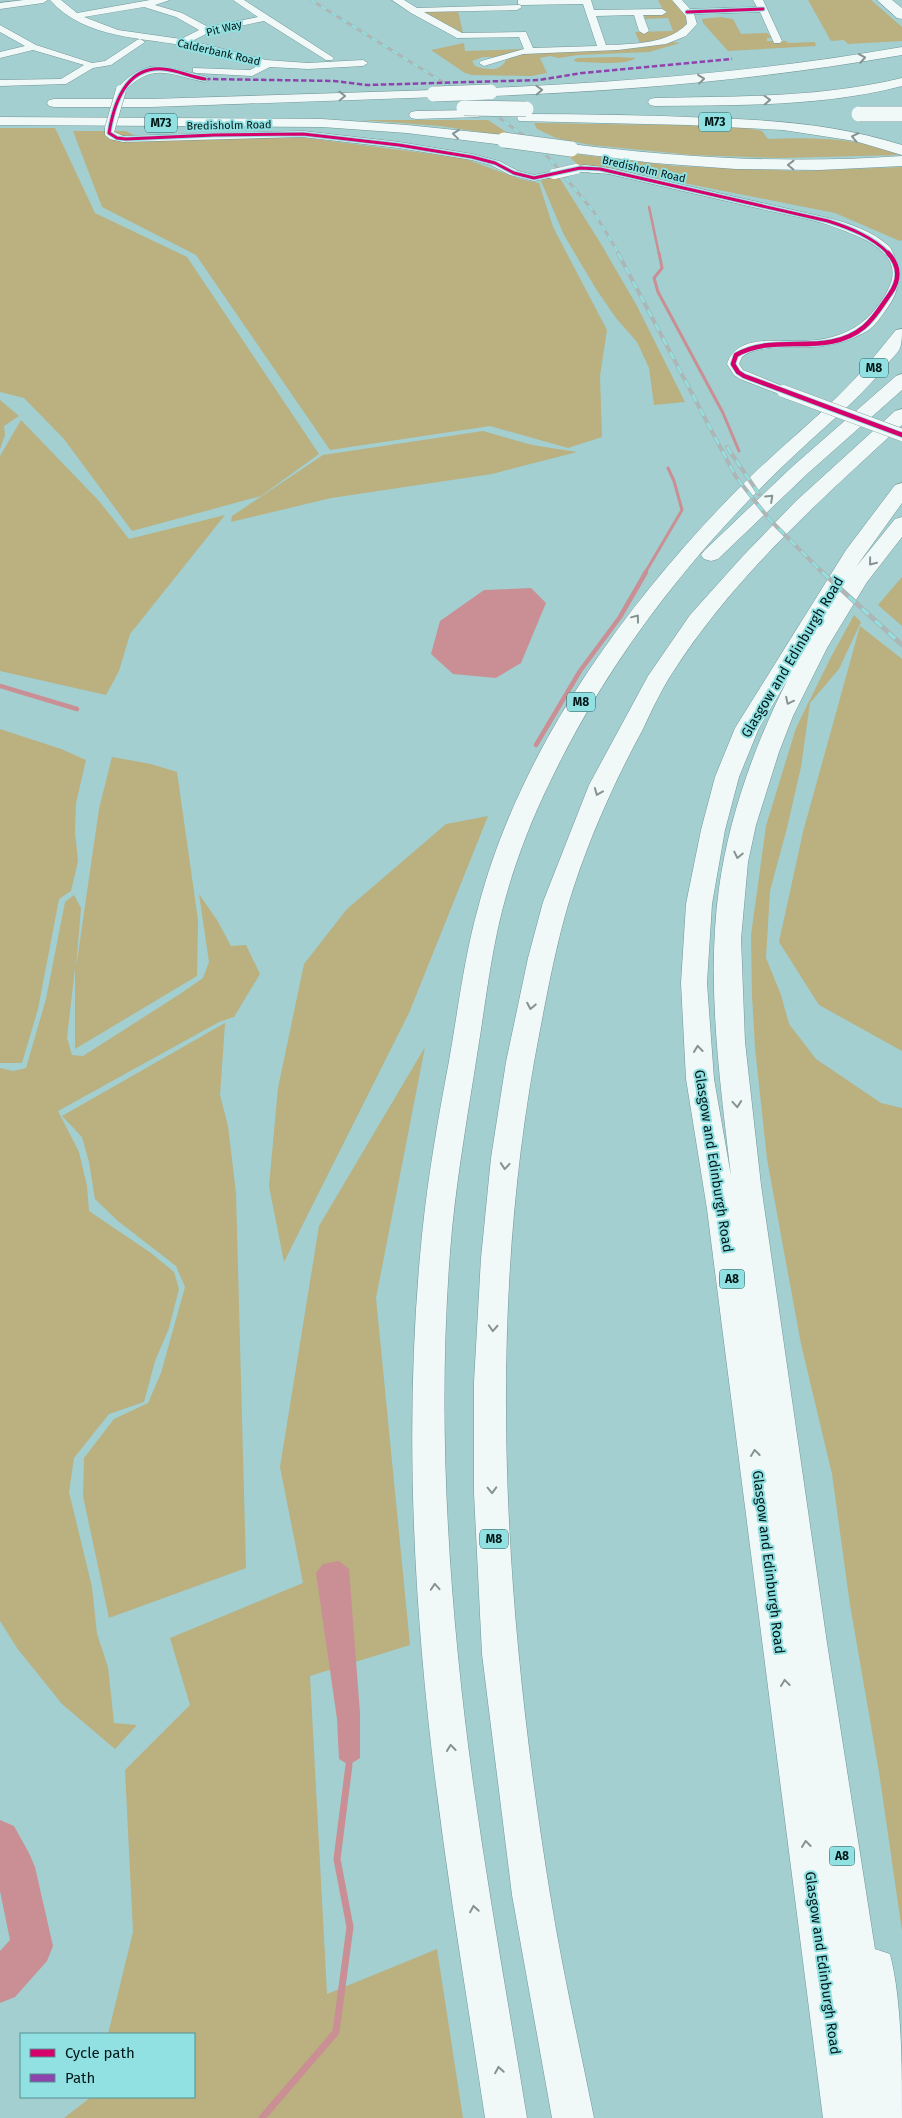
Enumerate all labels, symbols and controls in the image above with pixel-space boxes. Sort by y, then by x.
street label: Pit Way [205,18,244,39]
street label: Calderbank Road [176,37,262,68]
one-way arrow [858,54,866,64]
one-way arrow [697,74,705,85]
one-way arrow [536,85,543,95]
one-way arrow [338,91,346,101]
one-way arrow [763,94,771,105]
road number: M73 [699,112,731,132]
road number: M73 [145,114,177,132]
street label: Bredisholm Road [186,118,272,133]
one-way arrow [452,129,460,140]
one-way arrow [851,132,860,143]
street label: Bredisholm Road [601,154,687,185]
one-way arrow [787,160,794,170]
road number: M8 [860,358,888,378]
one-way arrow [764,495,773,504]
one-way arrow [869,556,877,565]
street label: Glasgow and Edinburgh Road [738,574,847,741]
one-way arrow [630,614,639,624]
road number: M8 [567,692,595,712]
one-way arrow [785,696,795,705]
one-way arrow [594,787,604,796]
one-way arrow [733,850,744,859]
one-way arrow [527,1001,537,1010]
one-way arrow [692,1045,703,1053]
street label: Glasgow and Edinburgh Road [691,1069,736,1254]
one-way arrow [731,1100,742,1108]
one-way arrow [499,1162,510,1170]
road number: A8 [720,1270,744,1288]
one-way arrow [487,1324,498,1332]
one-way arrow [750,1448,761,1456]
street label: Glasgow and Edinburgh Road [749,1469,788,1655]
one-way arrow [486,1487,497,1495]
road number: M8 [480,1530,508,1548]
one-way arrow [430,1582,441,1590]
one-way arrow [780,1679,791,1687]
one-way arrow [446,1744,457,1752]
one-way arrow [801,1840,812,1848]
road number: A8 [830,1846,854,1865]
street label: Glasgow and Edinburgh Road [801,1870,844,2056]
one-way arrow [469,1905,480,1913]
legend [20,2033,195,2098]
text: Cycle path [65,2044,135,2062]
one-way arrow [494,2065,505,2073]
text: Path [65,2069,95,2087]

